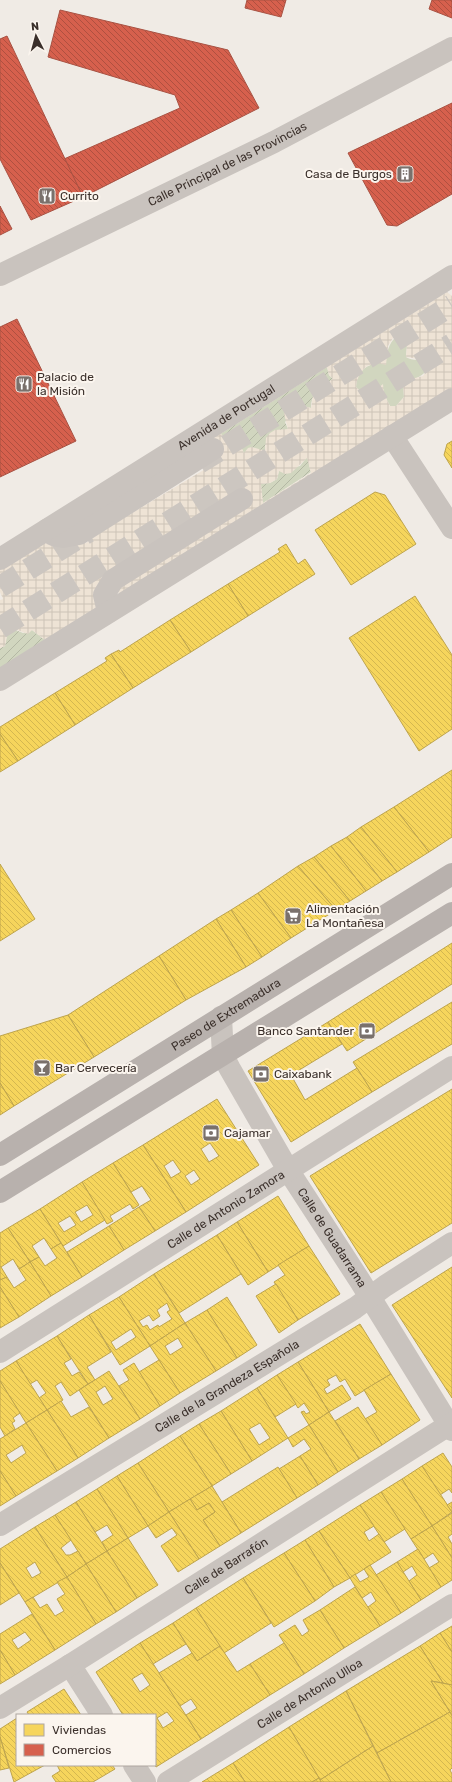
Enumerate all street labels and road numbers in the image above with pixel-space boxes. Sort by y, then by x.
street label: Calle Principal de las Provincias [146,119,309,209]
street label: Avenida de Portugal [175,382,278,453]
street label: Paseo de Extremadura [169,975,283,1054]
street label: Calle de Antonio Zamora [165,1167,287,1252]
street label: Calle de Guadarrama [295,1185,369,1290]
street label: Calle de la Grandeza Española [152,1337,302,1436]
street label: Calle de Barrafón [182,1534,270,1598]
street label: Calle de Antonio Ulloa [255,1656,365,1732]

